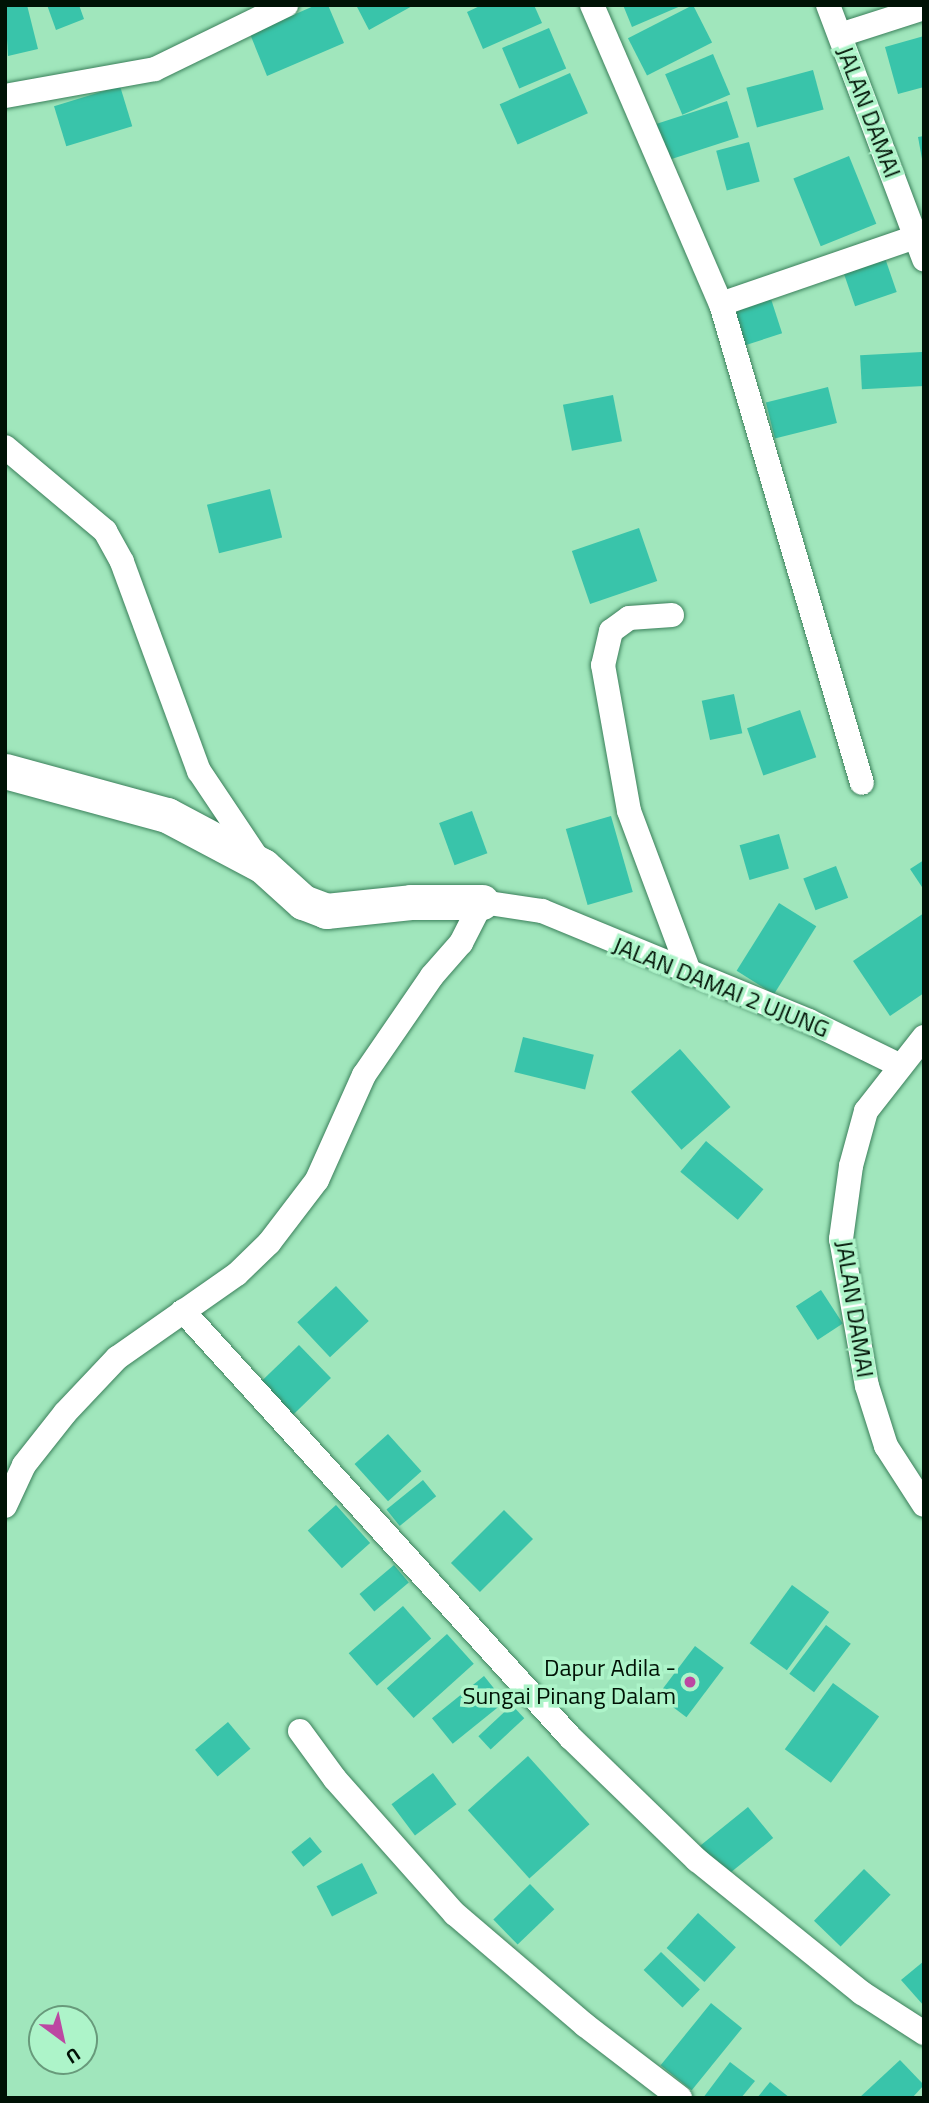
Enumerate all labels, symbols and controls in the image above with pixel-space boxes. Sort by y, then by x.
street label: JALAN DAMAI [831,42,907,182]
street label: JALAN DAMAI 2 UJUNG [609,930,833,1044]
street label: JALAN DAMAI [830,1238,880,1380]
place label: Dapur Adila - Sungai Pinang Dalam [462,1654,676,1710]
marker: Dapur Adila - Sungai Pinang Dalam [682,1674,698,1690]
north arrow [28,2005,98,2075]
text: U [61,2041,87,2072]

